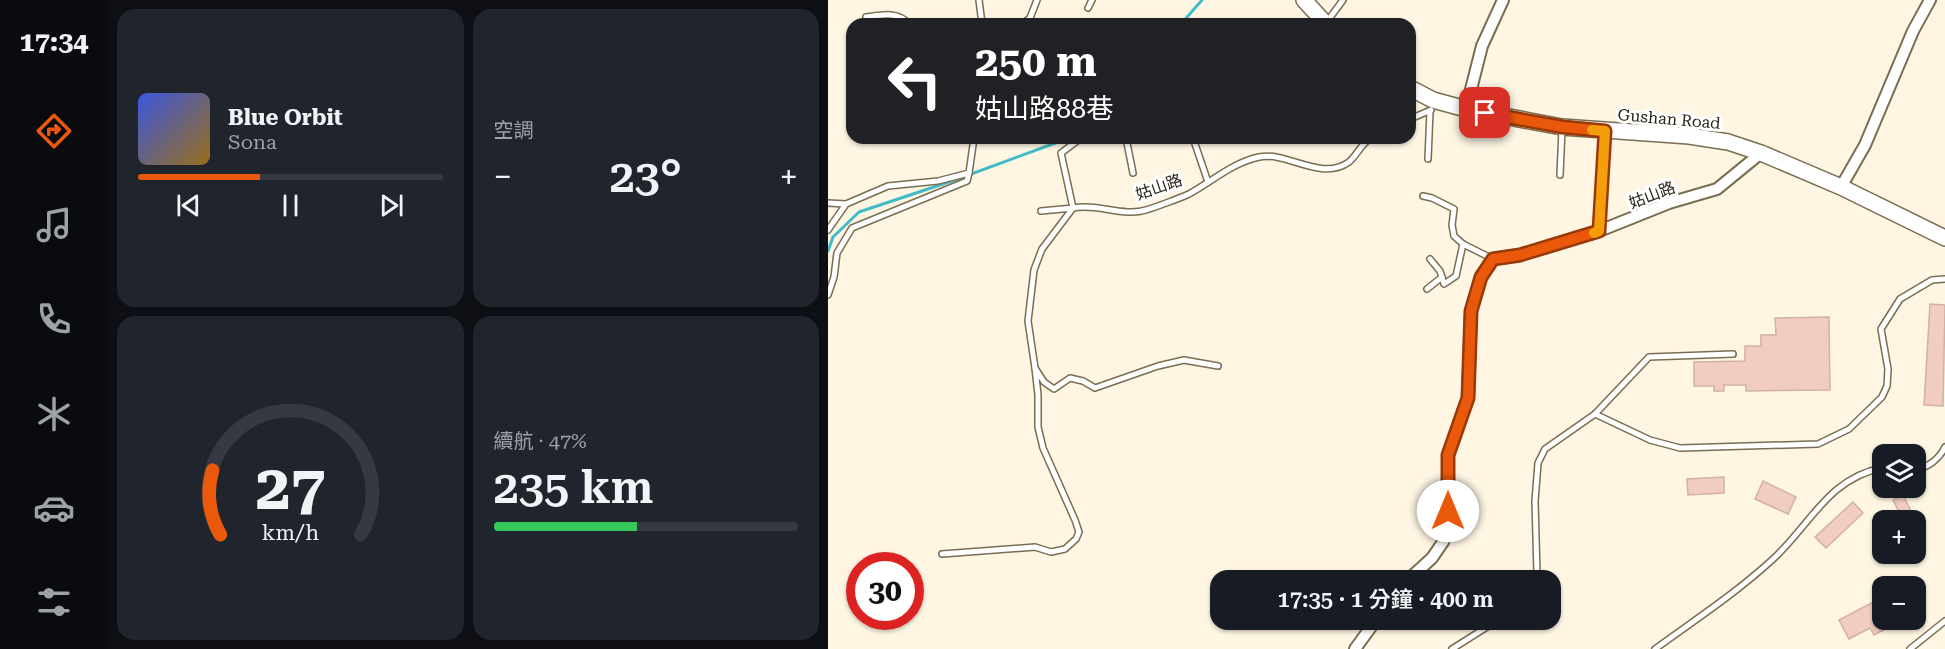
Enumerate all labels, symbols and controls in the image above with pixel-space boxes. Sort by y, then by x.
text: 17:34 [20,26,88,58]
text: 250 m [975,37,1097,86]
icon: left [876,42,954,120]
pin [1459,87,1510,138]
text: 姑山路88巷 [975,93,1113,125]
icon: arrive [1468,96,1501,129]
text: Blue Orbit [228,105,343,130]
street label: Gushan Road [1617,105,1721,133]
icon: directions [33,110,75,152]
text: 空調 [494,118,534,142]
text: Sona [228,130,277,154]
text: 23° [609,150,682,203]
text: − [494,157,512,196]
text: + [780,157,798,196]
street label: 姑山路 [1133,170,1185,204]
street label: 姑山路 [1626,178,1678,212]
icon: previous [172,189,205,222]
icon: pause [274,189,307,222]
icon: next [375,189,408,222]
icon: music [33,204,75,246]
icon: phone [33,298,75,340]
icon: climate [33,393,75,435]
text: 續航 · 47% [494,429,587,453]
map controls [1872,444,1926,630]
button: layers [1872,444,1926,498]
text: 27 [255,451,325,524]
text: 235 km [494,461,653,514]
position arrow [1416,479,1480,543]
icon: car [33,487,75,529]
button: + [1872,510,1926,564]
text: km/h [262,520,319,545]
speed limit sign: 30 [846,552,924,630]
button: − [1872,576,1926,630]
icon: filters [33,581,75,623]
text: 17:35 · 1 分鐘 · 400 m [1277,587,1494,612]

